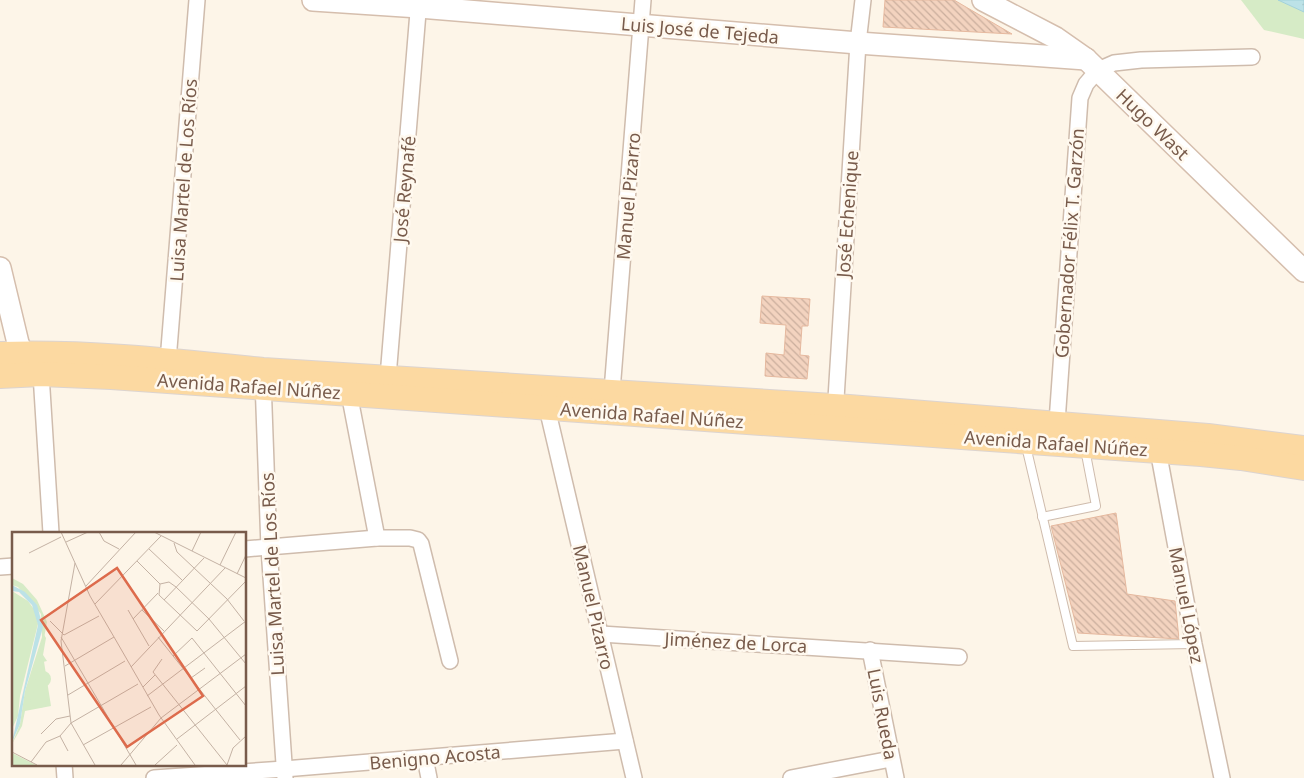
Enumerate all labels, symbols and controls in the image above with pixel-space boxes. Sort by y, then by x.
street label: Luis José de Tejeda [620,11,780,49]
street label: Luisa Martel de Los Ríos [164,78,202,282]
street label: Hugo Wast [1111,83,1195,165]
street label: Gobernador Félix T. Garzón [1049,127,1089,359]
street label: Manuel Pizarro [610,131,646,261]
street label: José Reynafé [387,135,421,245]
street label: José Echenique [830,150,863,280]
street label: Avenida Rafael Núñez [156,368,342,404]
street label: Avenida Rafael Núñez [559,397,745,433]
street label: Avenida Rafael Núñez [963,425,1149,461]
street label: Luisa Martel de Los Ríos [255,472,289,676]
inset map [12,532,246,766]
street label: Manuel Pizarro [568,542,620,672]
street label: Manuel López [1164,545,1210,665]
street label: Jiménez de Lorca [662,626,808,658]
street label: Luis Rueda [862,666,904,762]
street label: Benigno Acosta [368,739,502,775]

